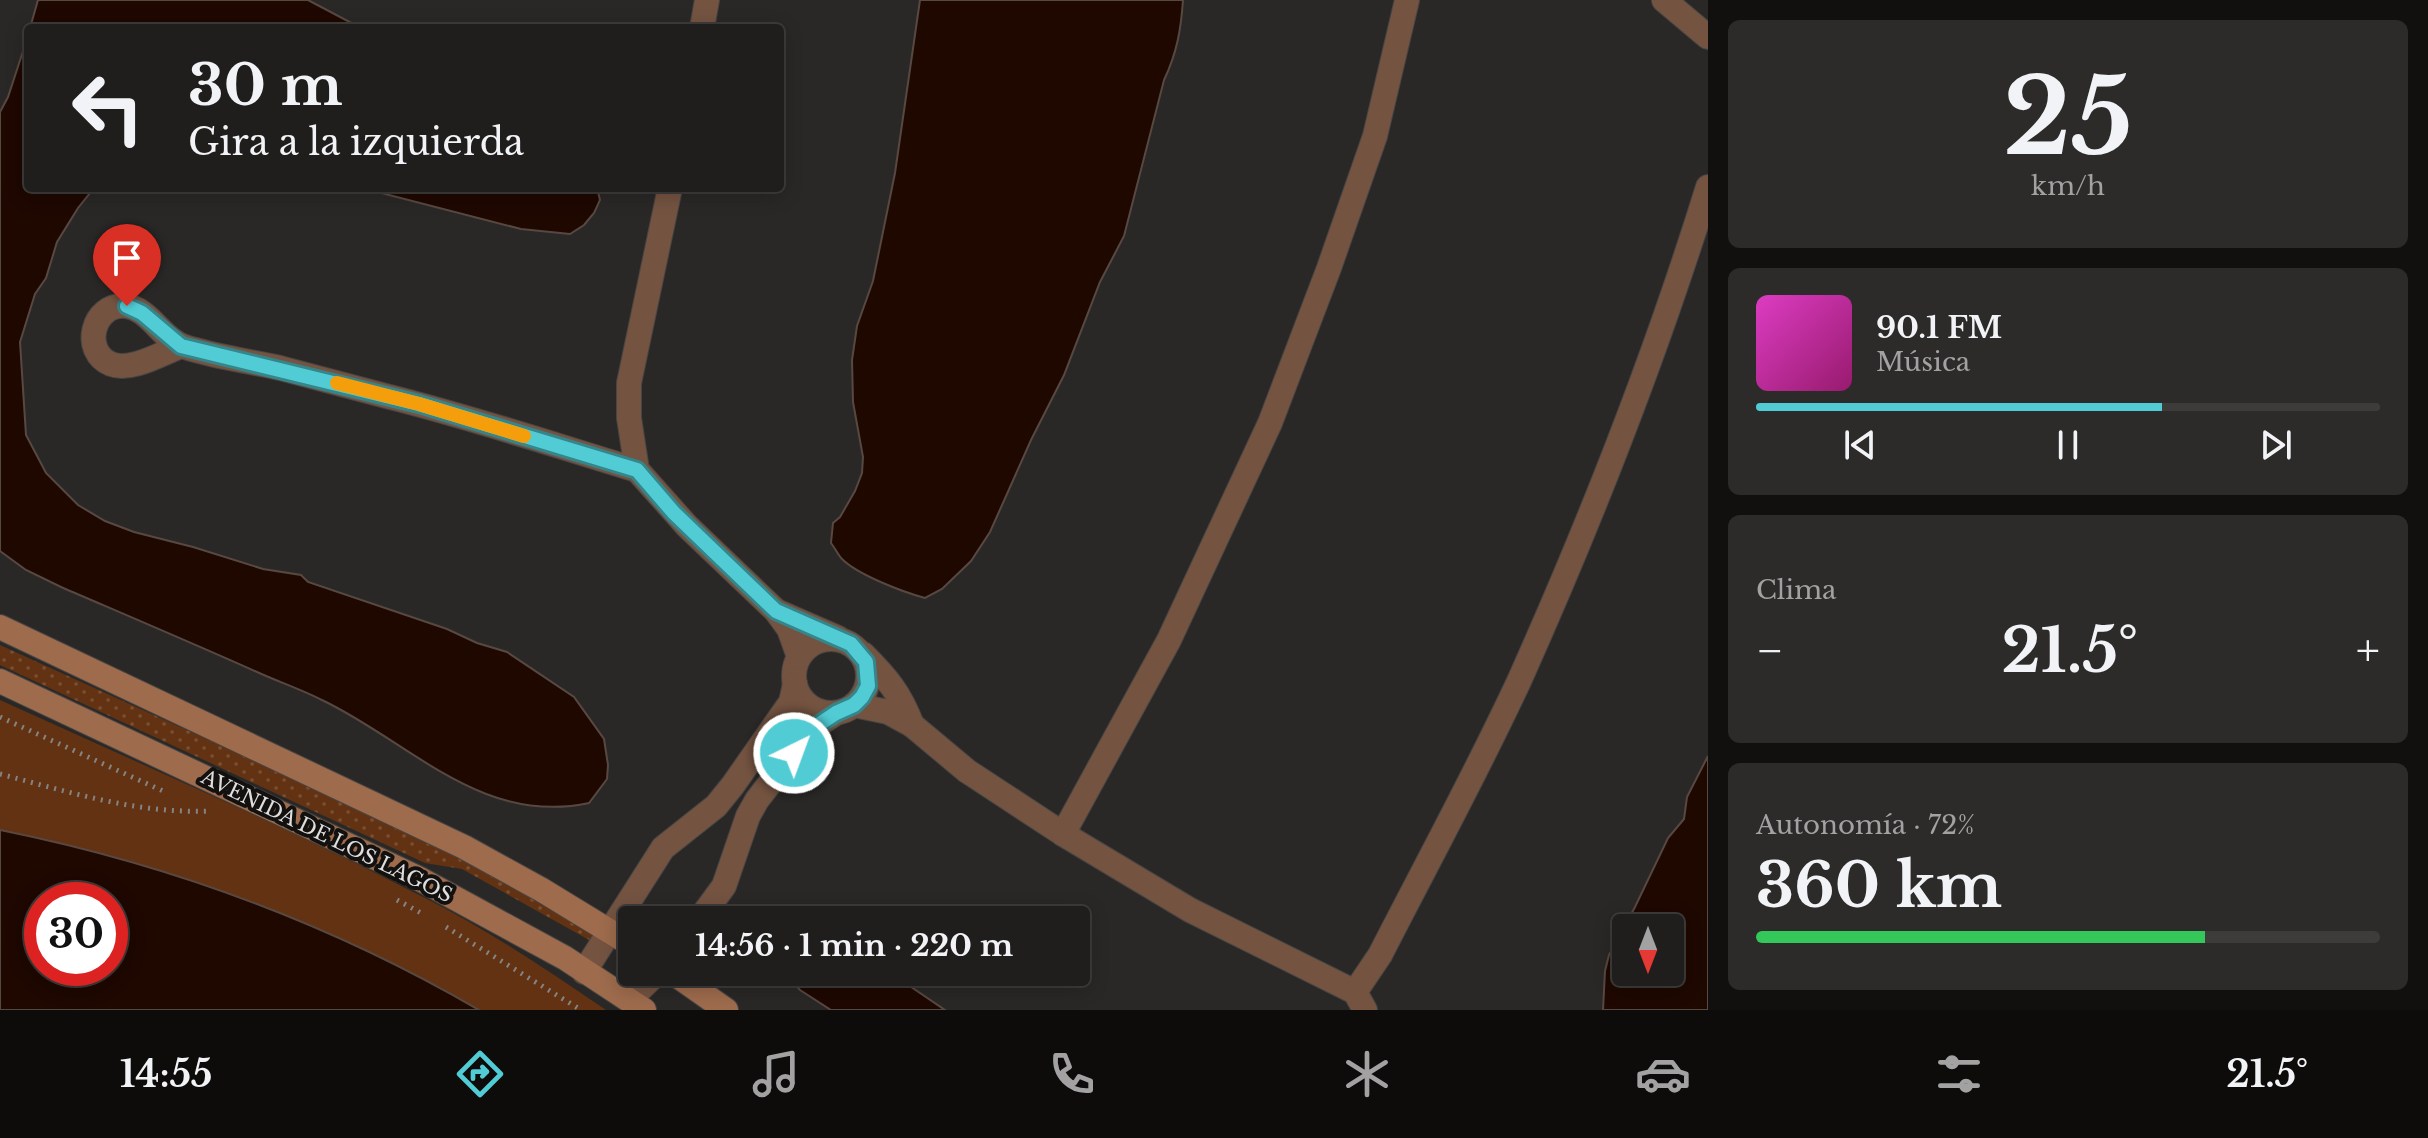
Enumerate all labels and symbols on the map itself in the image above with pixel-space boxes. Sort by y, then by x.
pin [93,224,161,306]
position arrow [752,711,836,795]
street label: AVENIDA DE LOS LAGOS [197,764,456,907]
speed limit sign: 30 [24,882,128,986]
north arrow [1612,914,1684,986]

